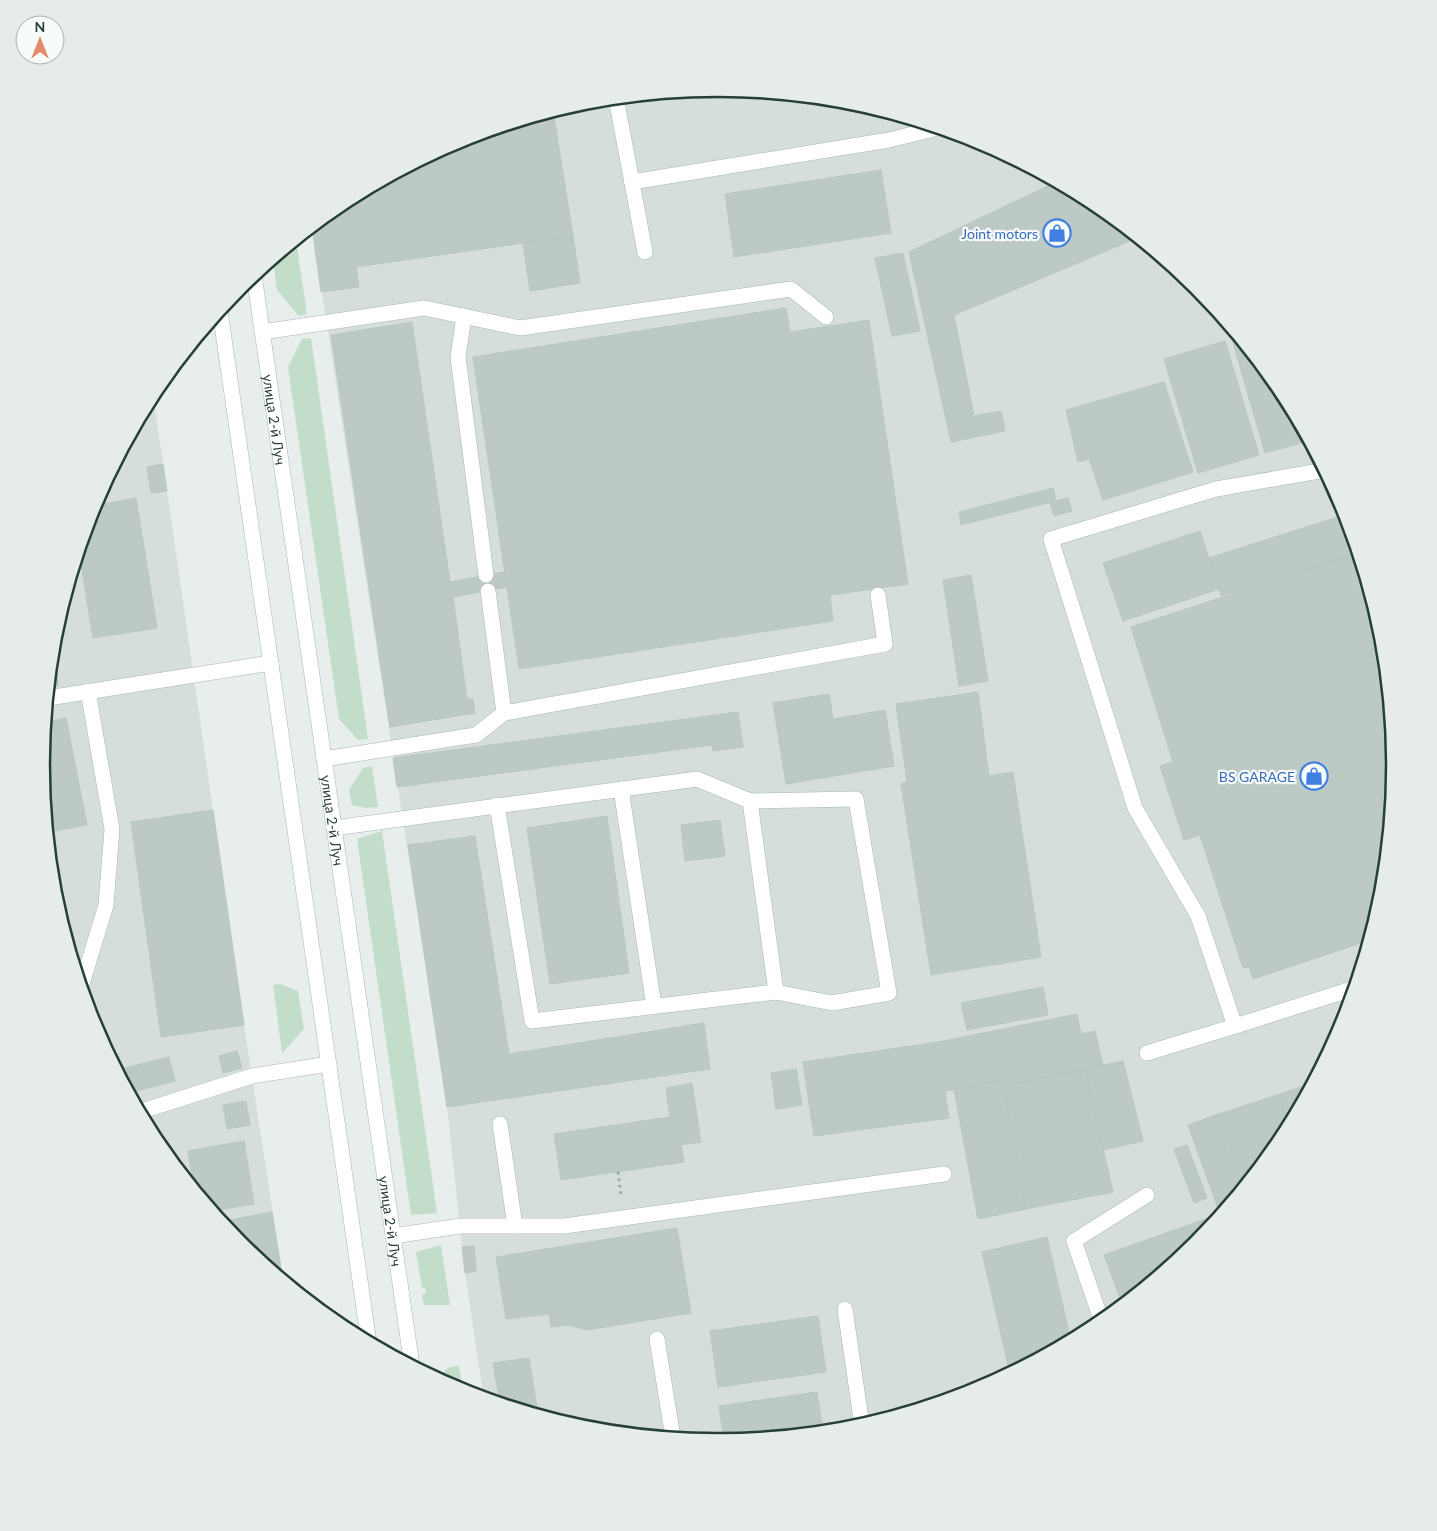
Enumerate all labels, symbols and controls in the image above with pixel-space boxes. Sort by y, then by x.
north arrow [15,15,65,65]
text: N [35,18,45,35]
shop icon: Joint motors [1042,218,1072,248]
place label: Joint motors [961,225,1038,242]
street label: улица 2-й Луч [260,373,290,466]
shop icon: BS GARAGE [1299,761,1329,791]
place label: BS GARAGE [1219,768,1295,785]
street label: улица 2-й Луч [318,774,348,867]
street label: улица 2-й Луч [376,1175,406,1268]

